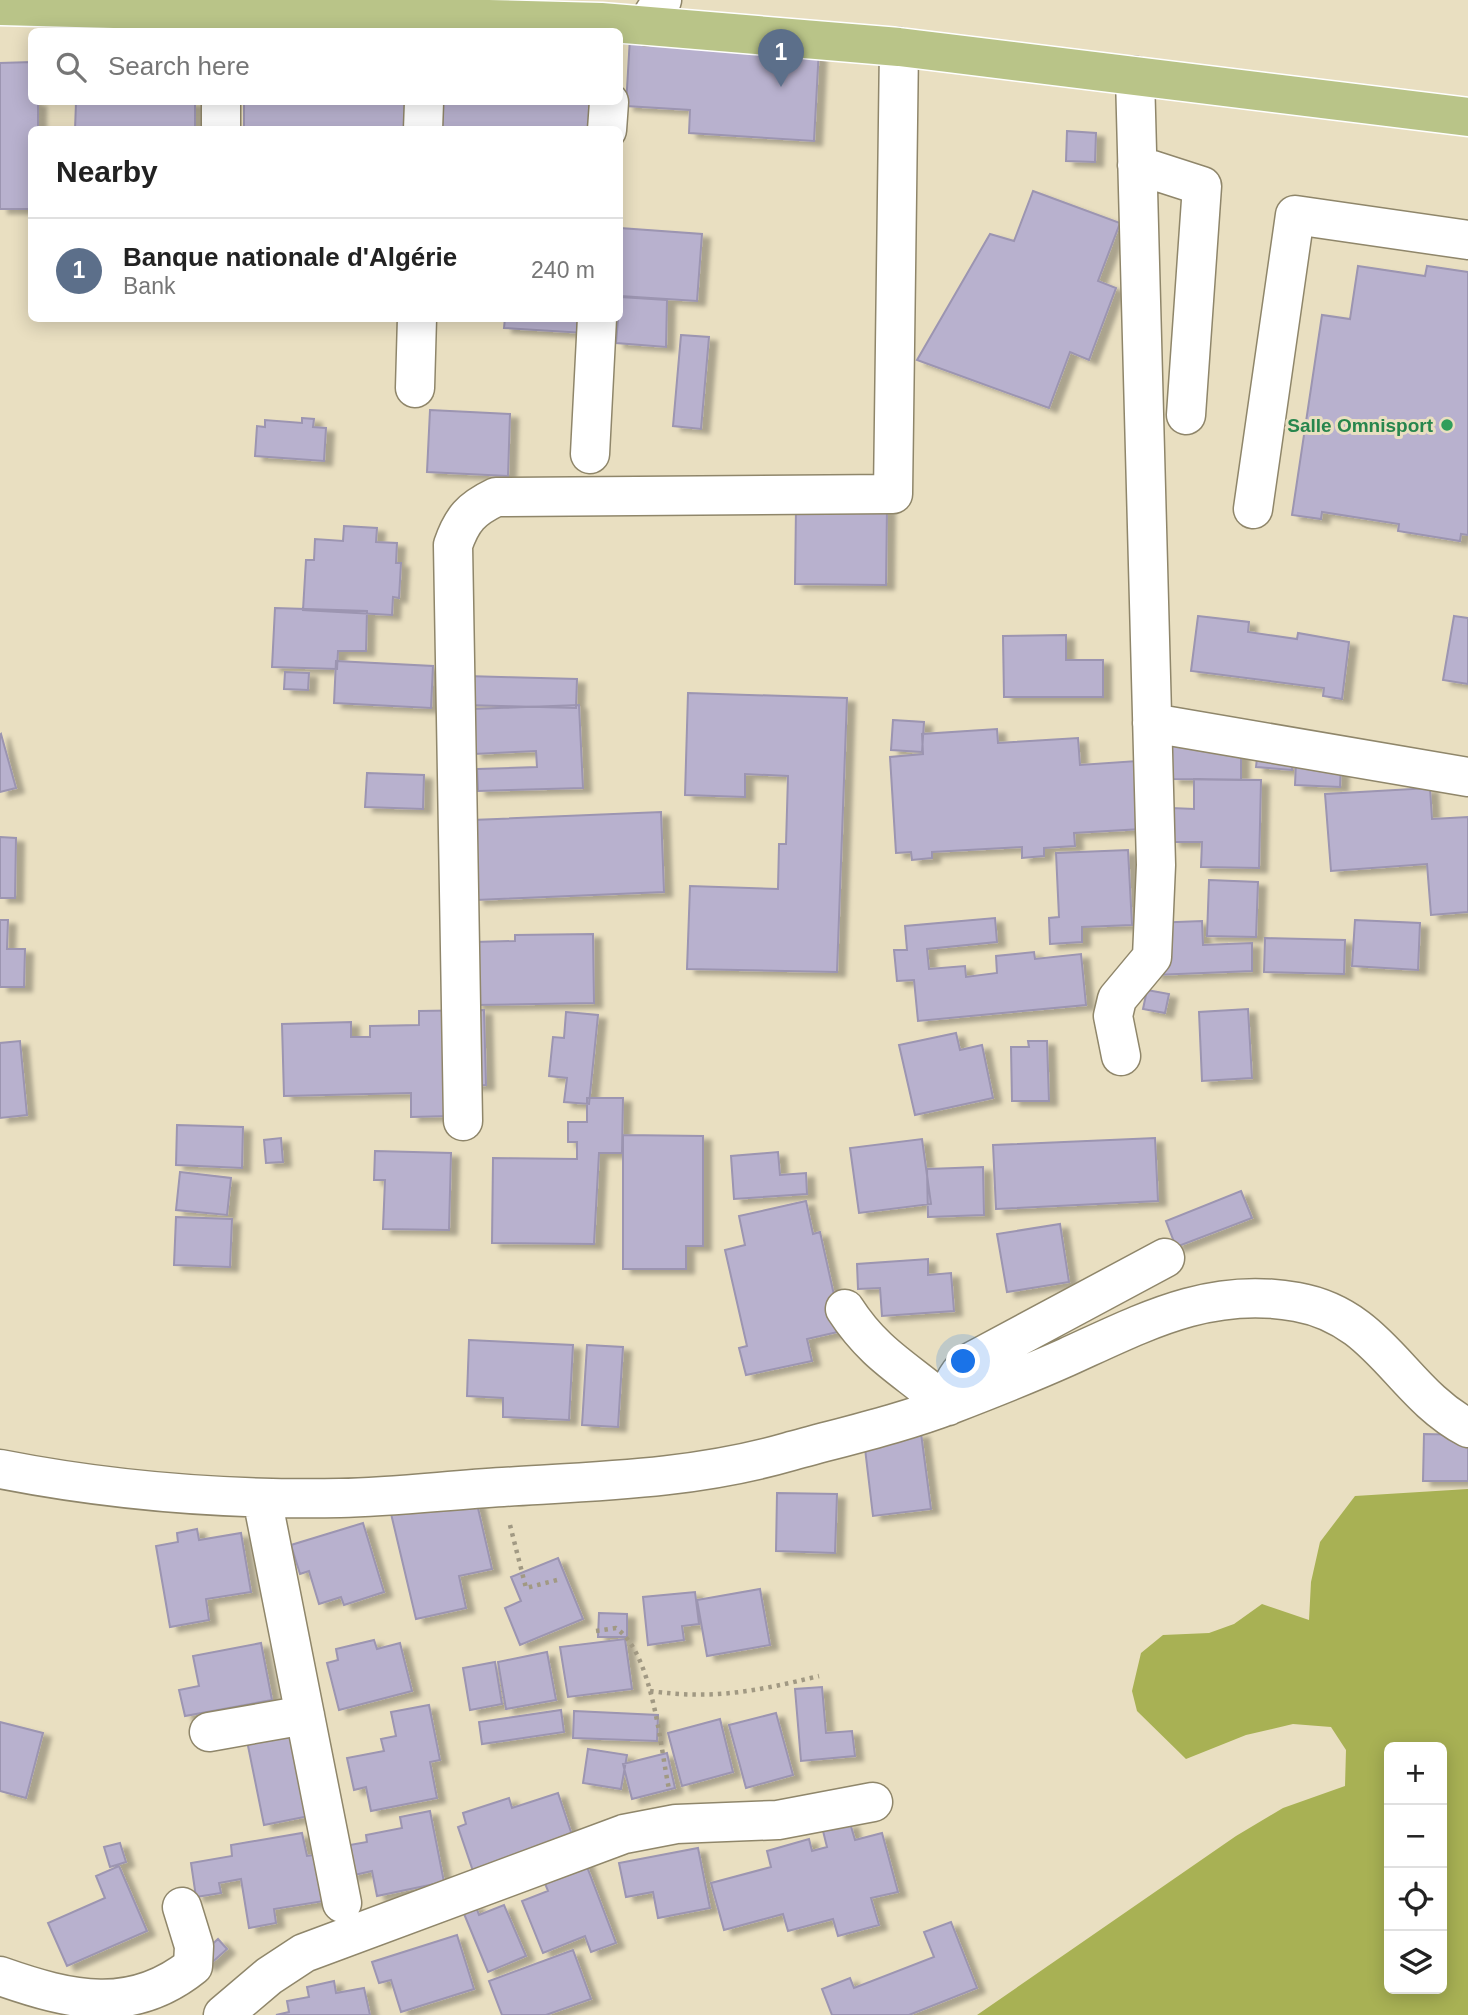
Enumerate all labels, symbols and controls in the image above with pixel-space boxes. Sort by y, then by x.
search box [28,28,623,105]
pin: 1 [758,29,804,87]
icon: search [52,48,90,86]
text: Search here [108,51,250,81]
text: Nearby [56,155,158,188]
text: Banque nationale d'Algérie [123,242,457,272]
text: 1 [73,257,85,283]
text: 240 m [531,257,595,283]
text: Bank [123,273,175,299]
place label: Salle Omnisport [1287,415,1434,436]
marker: Salle Omnisport [1439,417,1455,433]
your location [946,1344,980,1378]
map controls [1384,1742,1447,1994]
button: + [1384,1742,1447,1805]
button: − [1384,1805,1447,1868]
button: locate [1384,1868,1447,1931]
button: layers [1384,1931,1447,1994]

